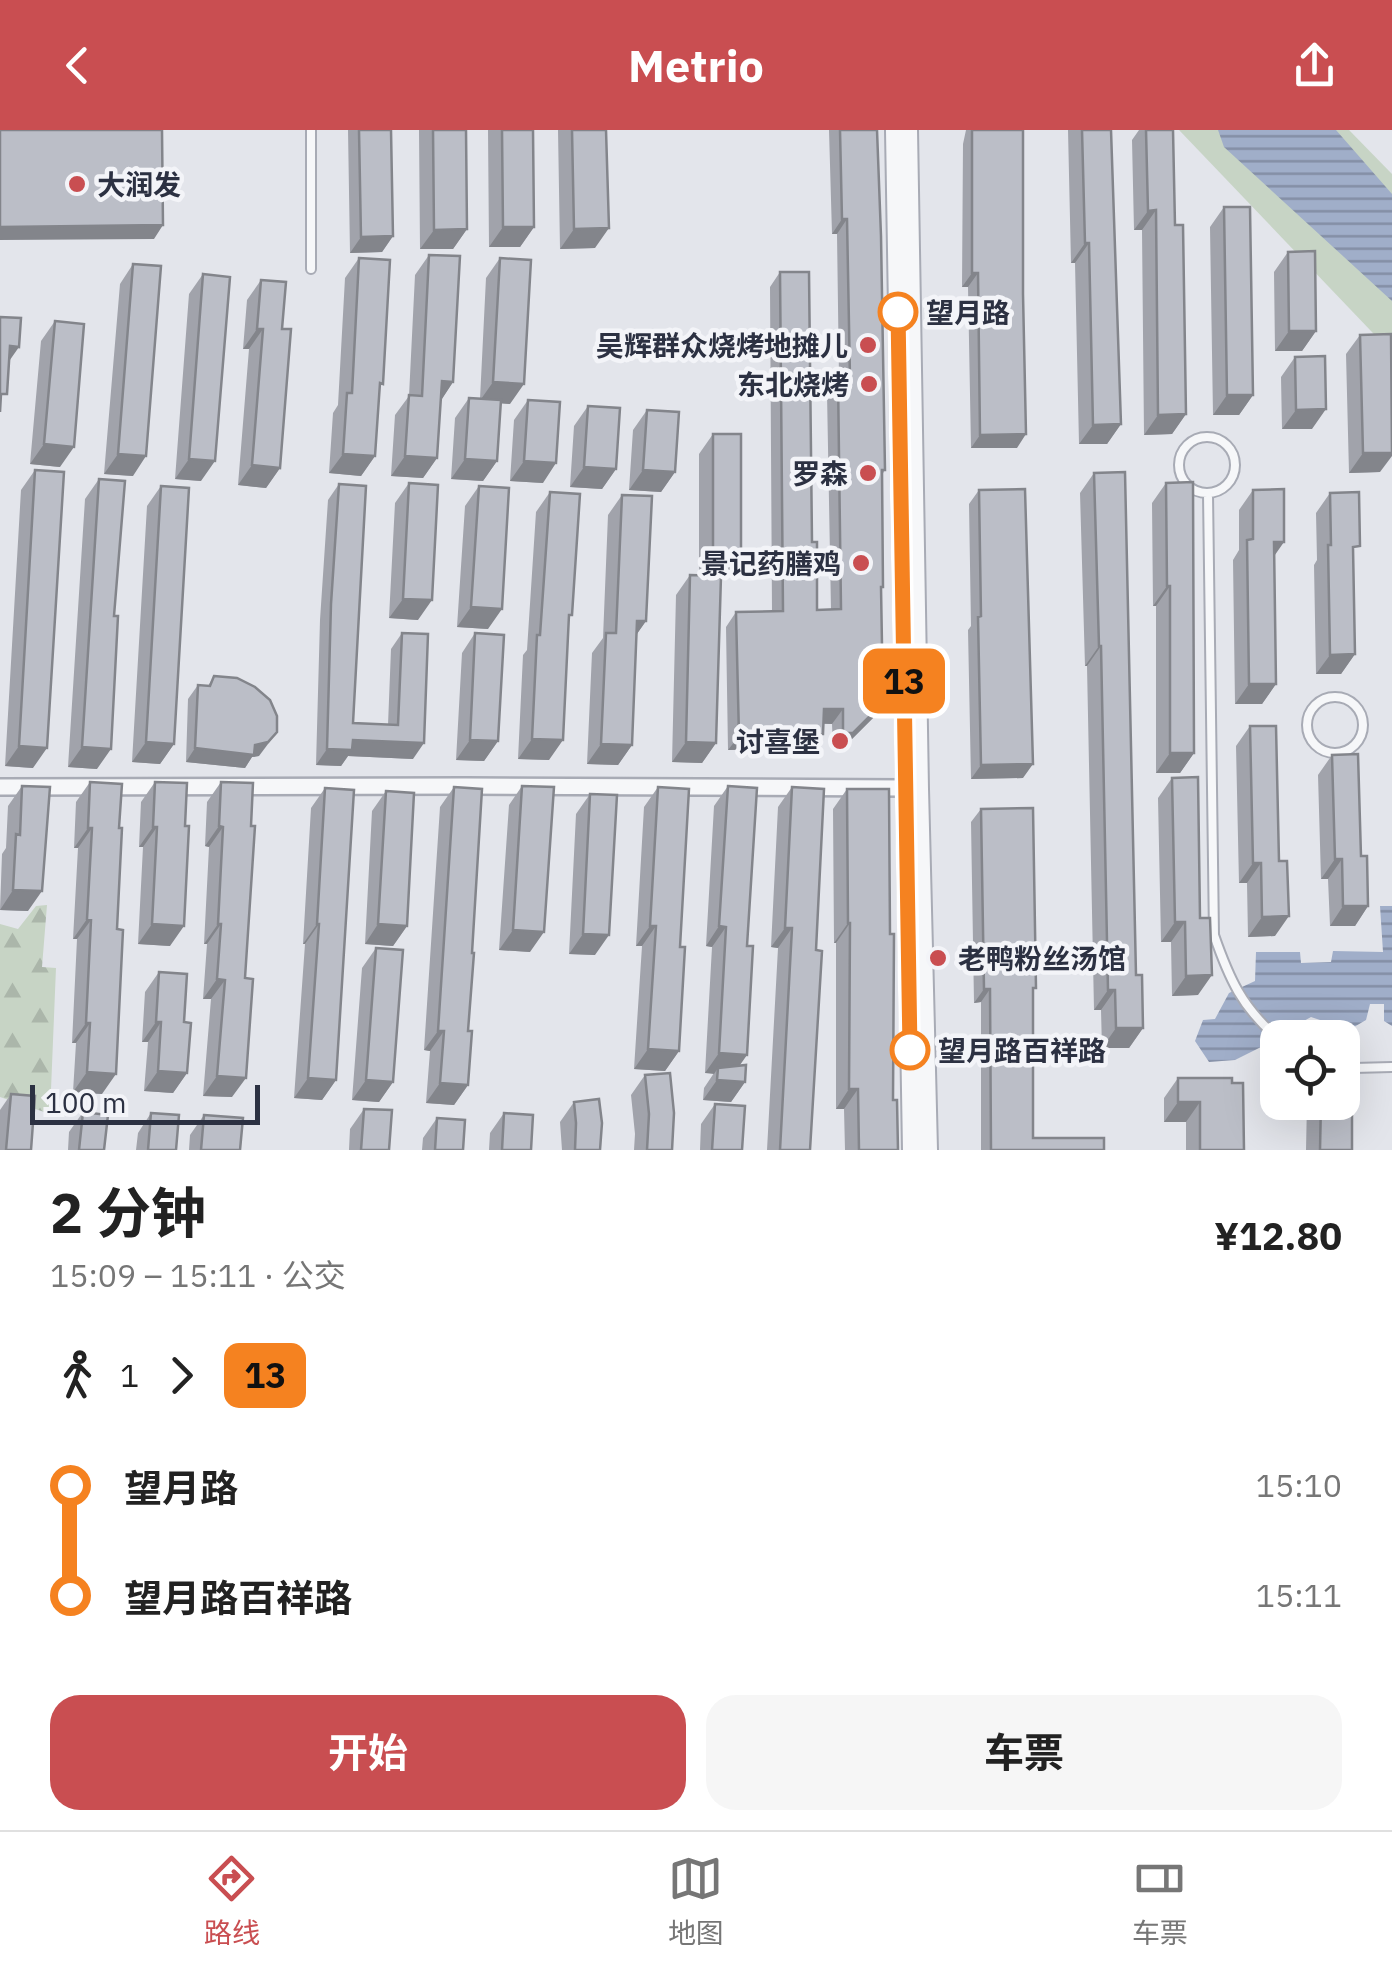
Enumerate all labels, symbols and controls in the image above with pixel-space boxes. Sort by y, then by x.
text: Metrio [628,36,764,94]
icon: back [50,38,105,93]
icon: share [1287,38,1342,93]
place label: 大润发 [97,166,181,203]
marker: 大润发 [66,173,88,195]
marker: 望月路 [879,293,917,331]
place label: 望月路 [926,294,1010,331]
place label: 吴辉群众烧烤地摊儿 [596,327,848,364]
marker: 吴辉群众烧烤地摊儿 [857,334,879,356]
place label: 东北烧烤 [737,366,849,403]
marker: 东北烧烤 [858,373,880,395]
place label: 罗森 [792,455,848,492]
marker: 罗森 [857,462,879,484]
place label: 景记药膳鸡 [701,545,841,582]
marker: 景记药膳鸡 [850,552,872,574]
line badge: 13 [859,648,949,714]
text: 13 [883,658,925,704]
place label: 讨喜堡 [736,723,820,760]
marker: 讨喜堡 [829,730,851,752]
place label: 老鸭粉丝汤馆 [958,940,1126,977]
marker: 老鸭粉丝汤馆 [927,947,949,969]
map controls [1260,1020,1360,1120]
button: locate [1260,1020,1360,1120]
marker: 望月路百祥路 [891,1031,929,1069]
place label: 望月路百祥路 [938,1032,1106,1069]
scale bar [30,1080,260,1124]
text: 100 m [45,1084,126,1121]
text: 2 分钟 [50,1177,206,1248]
text: ¥12.80 [1214,1211,1342,1260]
text: 15:09 – 15:11 · 公交 [50,1254,346,1296]
icon: walk [50,1348,105,1403]
icon: forward [154,1348,209,1403]
text: 13 [244,1352,286,1398]
text: 1 [120,1354,139,1396]
text: 望月路 [124,1463,238,1512]
text: 15:10 [1256,1464,1342,1506]
text: 望月路百祥路 [124,1573,352,1622]
text: 15:11 [1256,1574,1342,1616]
button: 开始 [50,1695,686,1810]
button: 车票 [706,1695,1342,1810]
tab: 路线 [204,1851,260,1951]
tab: 地图 [668,1851,724,1951]
tab: 车票 [1132,1851,1188,1951]

